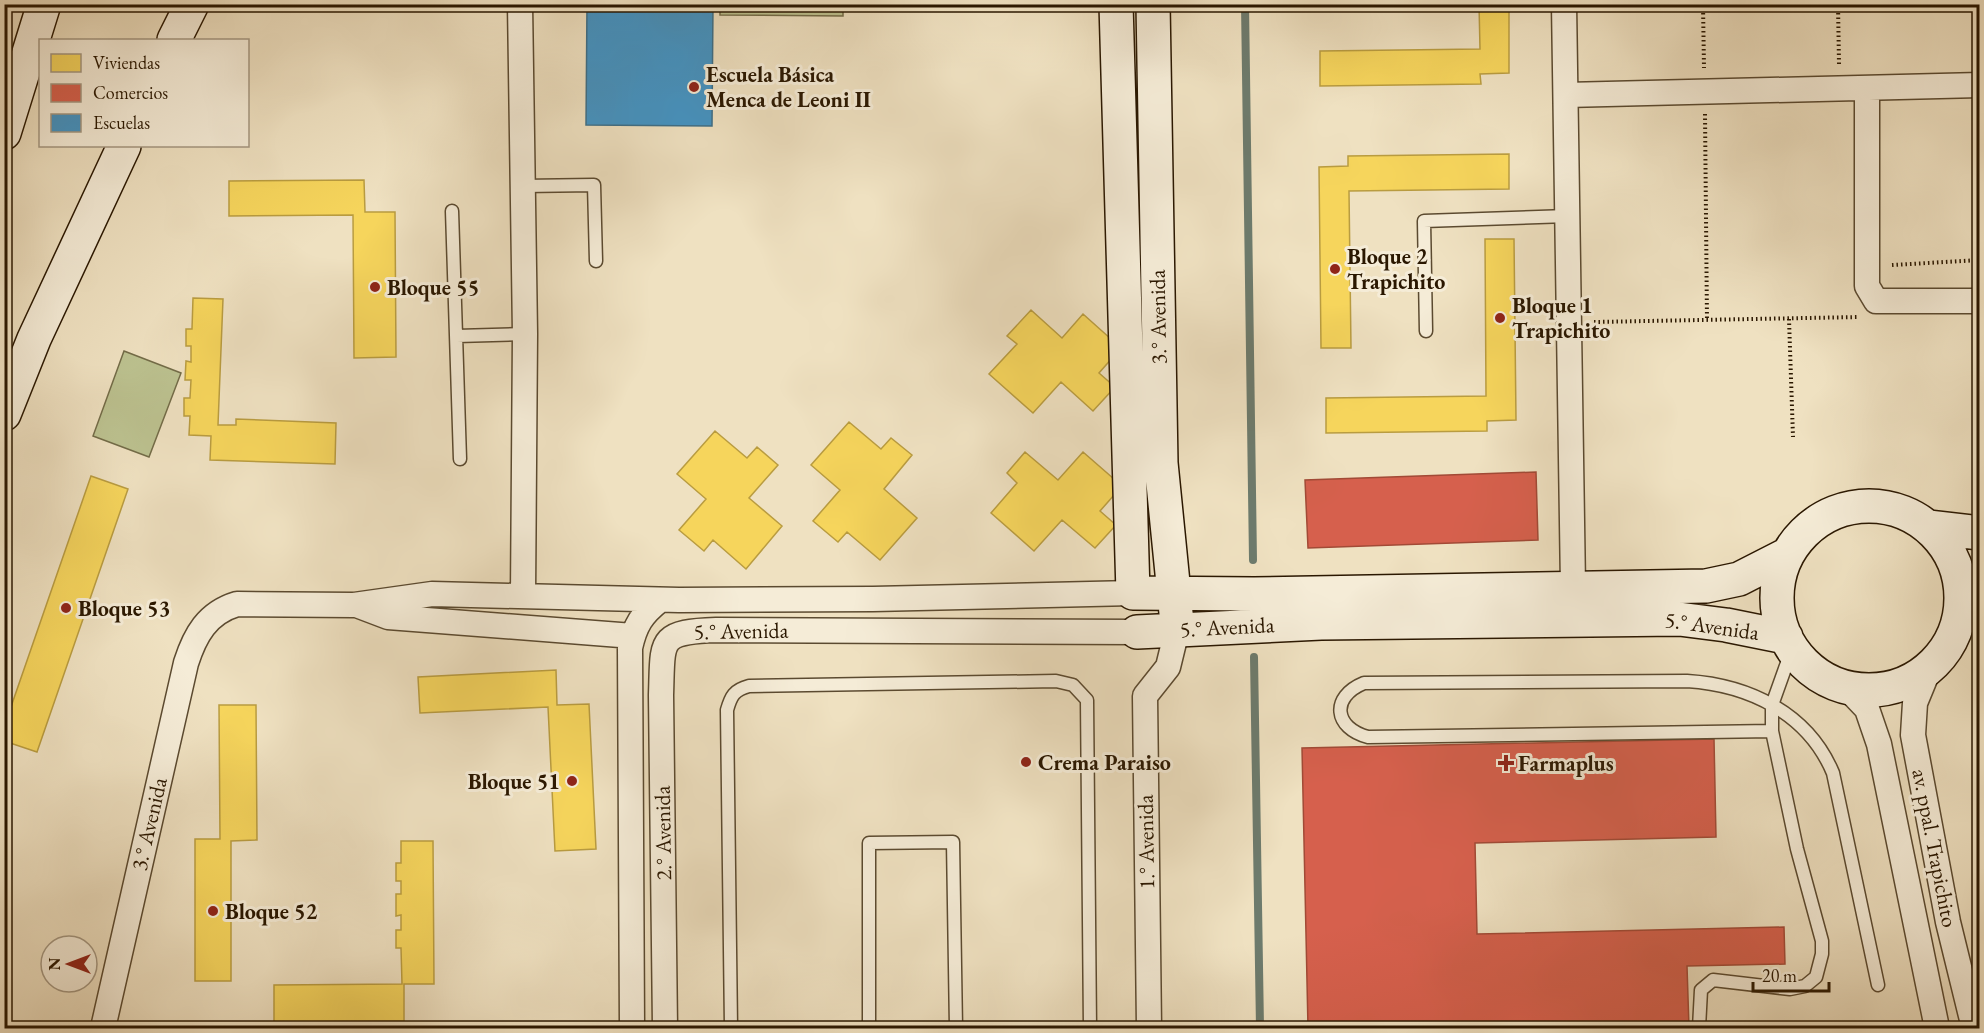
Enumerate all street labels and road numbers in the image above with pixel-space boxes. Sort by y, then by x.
street label: 3.° Avenida [1143,269,1173,365]
street label: 5.° Avenida [1663,605,1761,647]
street label: 5.° Avenida [1179,610,1275,644]
street label: 5.° Avenida [693,616,789,646]
street label: av. ppal. Trapichito [1905,766,1965,930]
street label: 3.° Avenida [124,774,174,873]
street label: 2.° Avenida [648,785,678,881]
street label: 1.° Avenida [1131,794,1161,890]

